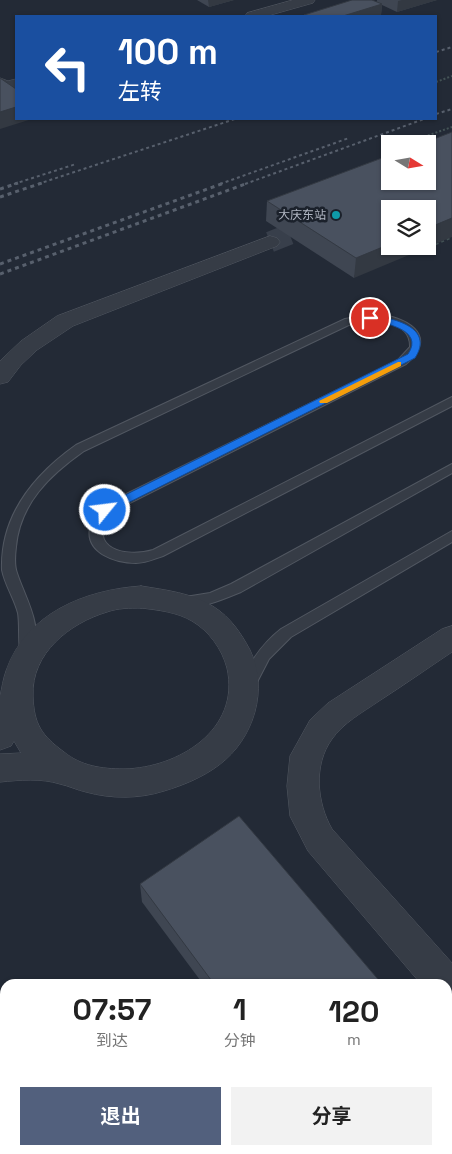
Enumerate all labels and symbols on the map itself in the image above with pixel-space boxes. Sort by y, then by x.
north arrow [381,135,436,190]
place label: 大庆东站 [278,207,326,223]
marker: 大庆东站 [330,209,342,221]
pin [349,297,391,339]
position arrow [78,483,130,535]

